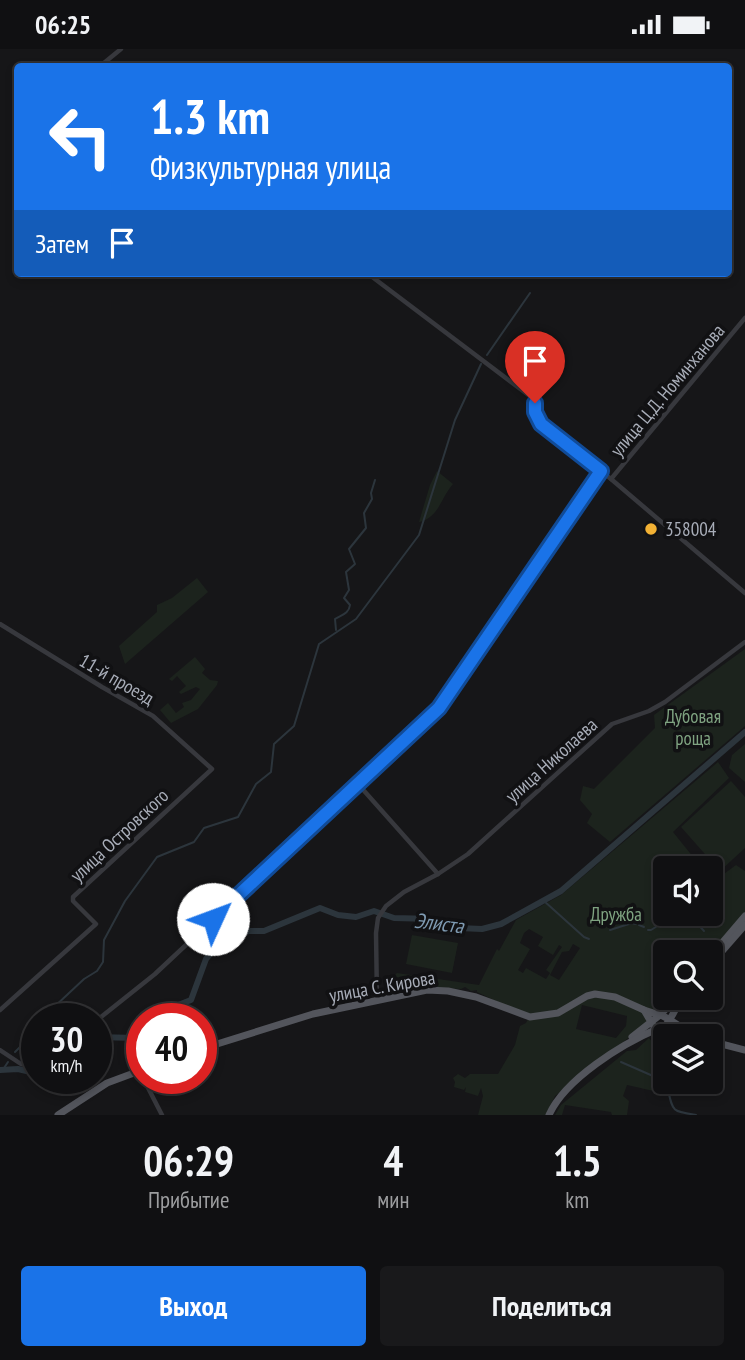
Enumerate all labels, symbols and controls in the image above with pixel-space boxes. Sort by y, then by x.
text: 06:25 [35,8,91,41]
text: 1.3 km [150,84,270,148]
icon: left [35,91,126,182]
text: Физкультурная улица [150,146,391,188]
icon: arrive [103,224,141,262]
text: Затем [35,227,89,260]
street label: улица Ц.Д. Номинханова [605,319,729,461]
pin [505,331,565,403]
icon: arrive [516,342,554,380]
place label: 358004 [665,517,717,541]
marker: 358004 [643,521,659,537]
street label: 11-й проезд [75,648,159,710]
park label: Дубовая роща [665,704,721,750]
street label: улица Николаева [500,712,602,808]
street label: улица Островского [65,783,173,887]
map controls [653,856,723,1094]
button: sound [653,856,723,926]
position arrow [176,882,250,956]
park label: Дружба [590,902,642,926]
water label: Элиста [413,907,467,940]
button: search [653,940,723,1010]
street label: улица С. Кирова [327,965,437,1007]
speed limit sign: 40 [126,1003,217,1094]
text: 30 [50,1016,83,1062]
button: layers [653,1024,723,1094]
text: km/h [51,1054,82,1077]
text: 06:29 [143,1133,234,1188]
text: 4 [383,1133,403,1188]
text: 1.5 [553,1133,602,1188]
text: Прибытие [148,1185,229,1214]
text: мин [377,1185,409,1214]
text: km [565,1185,589,1214]
button: Выход [21,1266,366,1346]
button: Поделиться [380,1266,724,1346]

